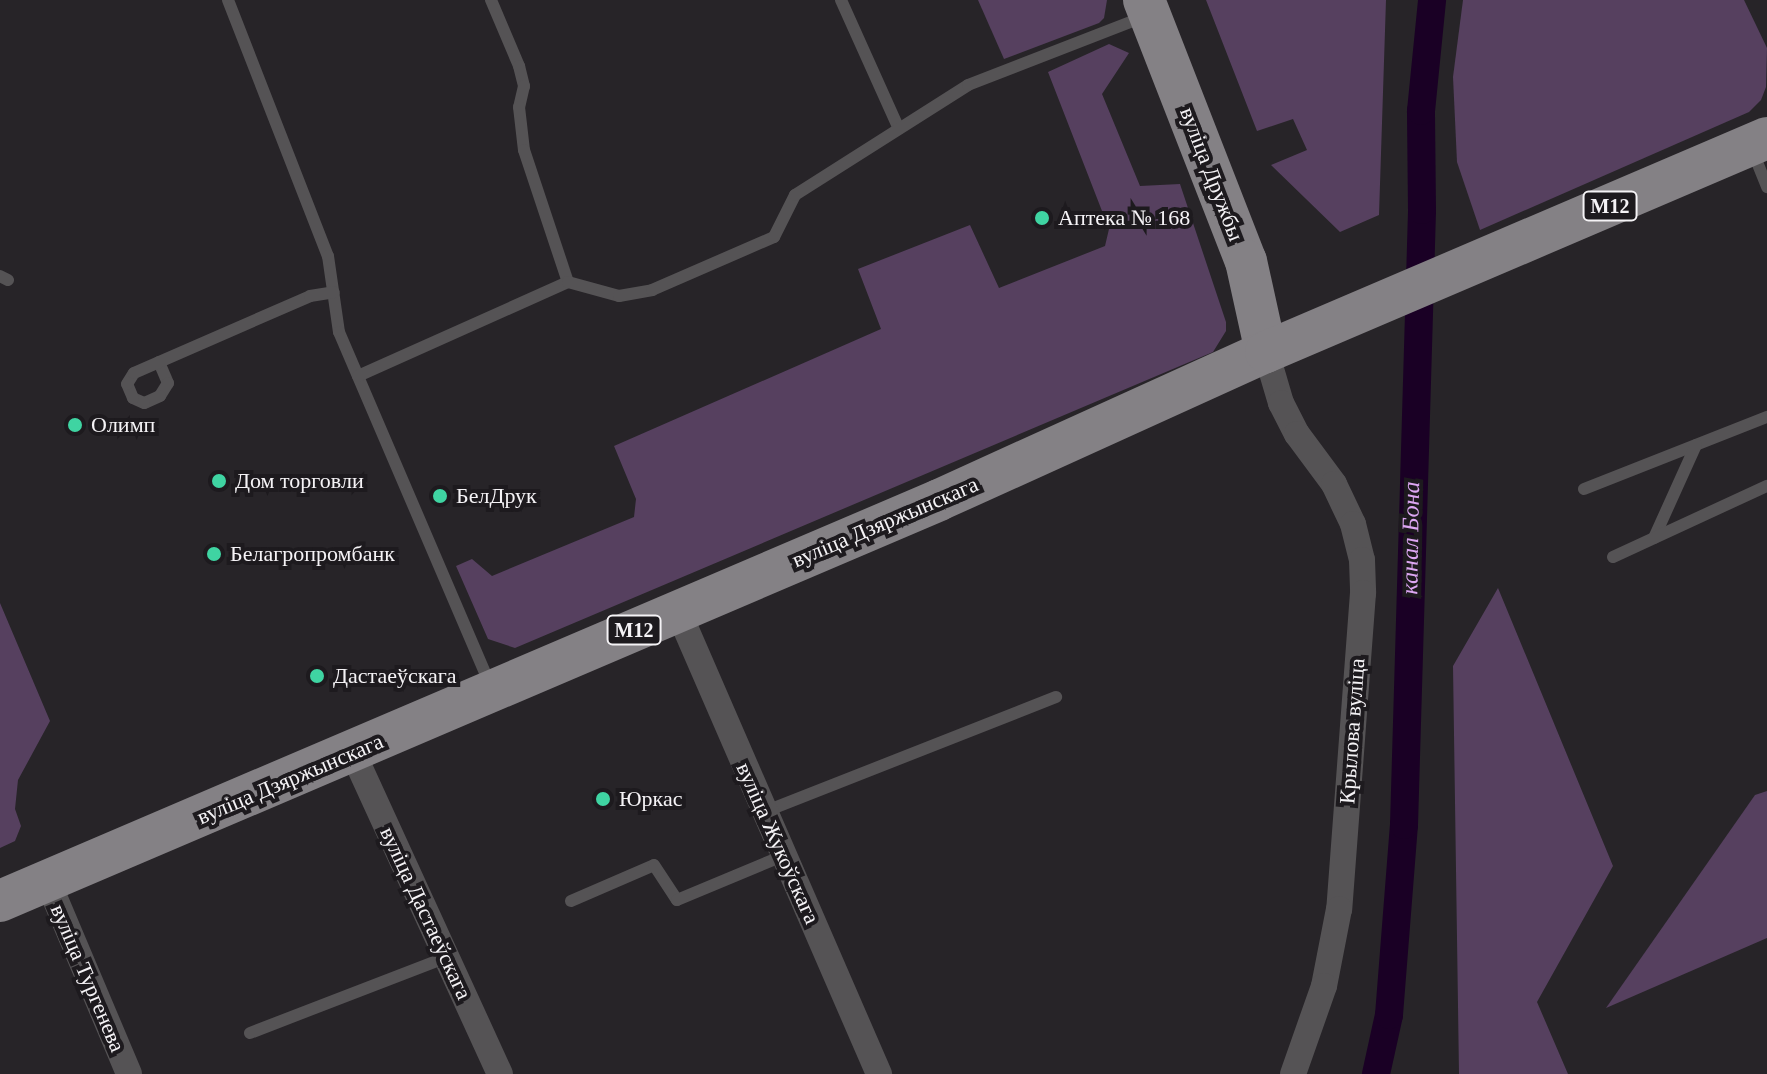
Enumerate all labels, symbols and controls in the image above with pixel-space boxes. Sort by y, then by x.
street label: вуліца Дружбы [1174,103,1250,245]
road number: М12 [1582,190,1638,222]
place label: Аптека № 168 [1058,205,1190,231]
marker: Аптека № 168 [1033,209,1051,227]
place label: Олимп [91,412,155,438]
marker: Олимп [66,416,84,434]
place label: Дом торговли [235,468,364,494]
street label: вуліца Дзяржынскага [788,471,982,573]
marker: Дом торговли [210,472,228,490]
water label: канал Бона [1396,481,1426,595]
place label: БелДрук [456,483,537,509]
marker: БелДрук [431,487,449,505]
place label: Белагропромбанк [230,541,395,567]
marker: Белагропромбанк [205,545,223,563]
road number: М12 [606,614,662,646]
street label: Крылова вуліца [1334,657,1370,805]
place label: Дастаеўскага [333,663,457,689]
marker: Дастаеўскага [308,667,326,685]
street label: вуліца Дзяржынскага [193,728,387,830]
street label: вуліца Жукоўскага [731,758,825,928]
place label: Юркас [619,786,682,812]
marker: Юркас [594,790,612,808]
street label: вуліца Дастаеўскага [374,822,478,1004]
street label: вуліца Тургенева [45,900,131,1056]

